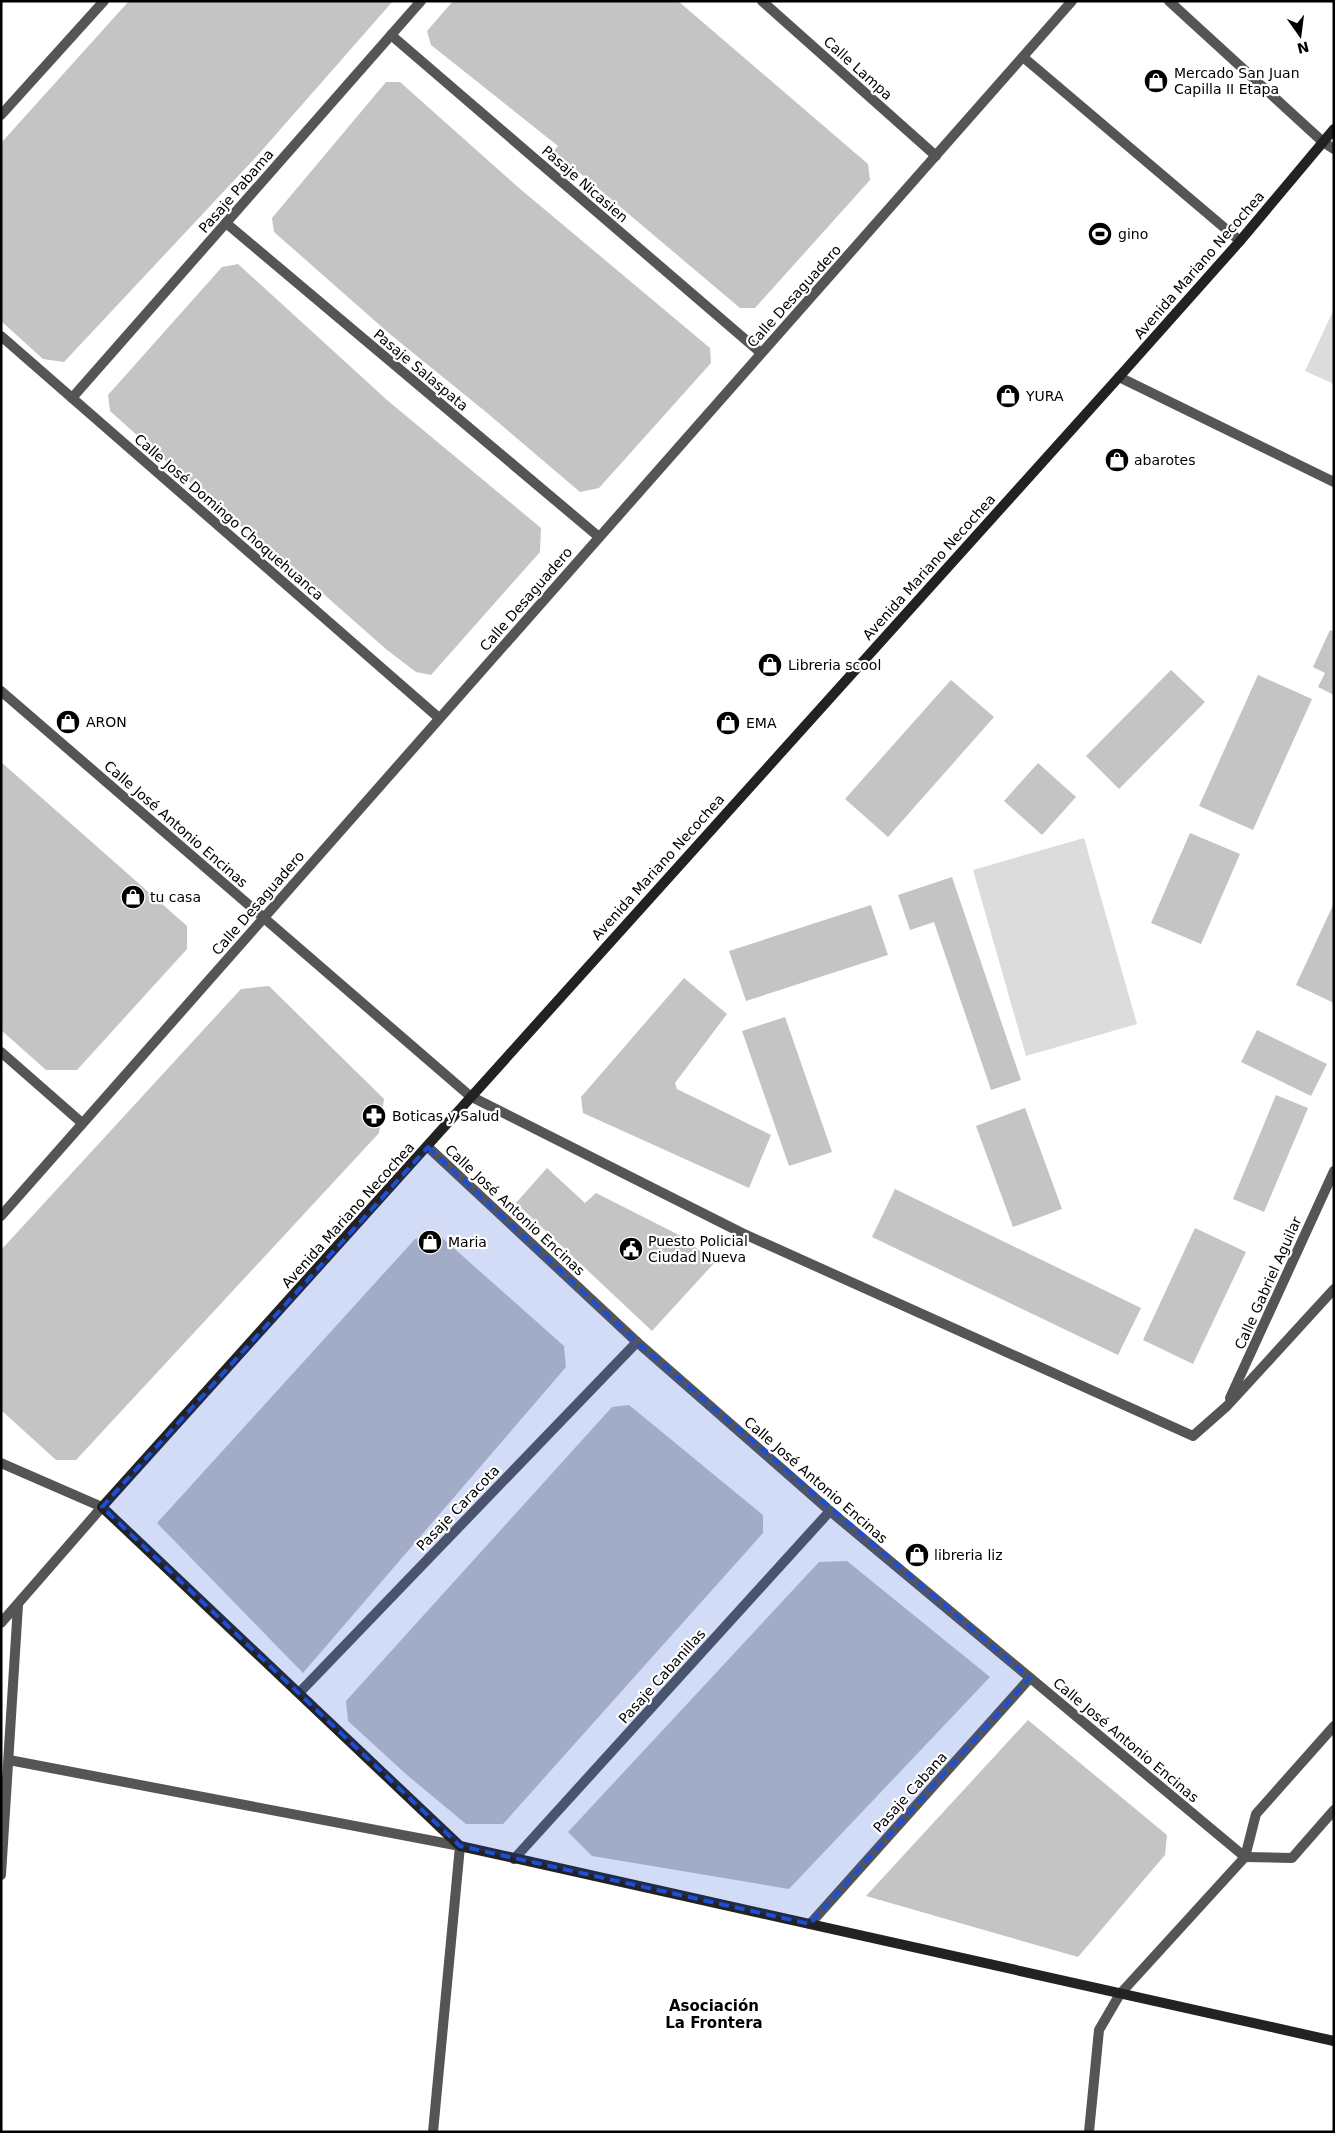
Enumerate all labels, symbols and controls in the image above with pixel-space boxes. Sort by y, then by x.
north arrow [1275,10,1325,60]
street label: Calle Lampa [820,33,896,103]
text: N [1296,38,1311,57]
place label: Mercado San Juan Capilla II Etapa [1174,65,1300,97]
shop icon: Mercado San Juan Capilla II Etapa [1143,68,1169,94]
street label: Pasaje Nicasien [539,142,631,226]
street label: Pasaje Pabama [195,146,277,236]
street label: Avenida Mariano Necochea [1131,188,1267,342]
sports icon: gino [1087,221,1113,247]
place label: gino [1118,226,1148,242]
street label: Calle Desaguadero [744,241,844,351]
street label: Pasaje Salaspata [371,326,471,414]
shop icon: YURA [995,383,1021,409]
place label: YURA [1025,388,1064,404]
street label: Calle José Domingo Choquehuanca [131,431,327,603]
shop icon: abarotes [1104,447,1130,473]
place label: abarotes [1134,452,1195,468]
street label: Avenida Mariano Necochea [859,491,999,643]
street label: Calle Desaguadero [477,544,575,654]
shop icon: Libreria scool [757,652,783,678]
place label: Libreria scool [788,657,881,673]
shop icon: ARON [55,709,81,735]
shop icon: EMA [715,710,741,736]
place label: ARON [86,714,127,730]
place label: EMA [746,715,777,731]
street label: Calle José Antonio Encinas [101,757,251,891]
street label: Avenida Mariano Necochea [588,791,728,943]
street label: Calle Desaguadero [209,848,307,958]
shop icon: tu casa [120,884,146,910]
place label: tu casa [150,889,201,905]
pharmacy icon: Boticas y Salud [361,1103,387,1129]
place label: Boticas y Salud [392,1108,499,1124]
street label: Avenida Mariano Necochea [278,1139,418,1291]
street label: Calle José Antonio Encinas [442,1141,588,1279]
street label: Calle Gabriel Aguilar [1231,1214,1305,1352]
shop icon: Maria [417,1229,443,1255]
place label: Puesto Policial Ciudad Nueva [648,1233,748,1265]
place label: Maria [448,1234,487,1250]
public building icon: Puesto Policial Ciudad Nueva [618,1236,644,1262]
street label: Calle José Antonio Encinas [741,1413,891,1547]
street label: Pasaje Caracota [413,1462,503,1554]
shop icon: libreria liz [904,1542,930,1568]
place label: libreria liz [934,1547,1003,1563]
street label: Pasaje Cabanillas [615,1626,709,1726]
street label: Calle José Antonio Encinas [1050,1675,1202,1805]
street label: Pasaje Cabana [870,1749,950,1835]
district label: Asociación La Frontera [665,1997,763,2032]

